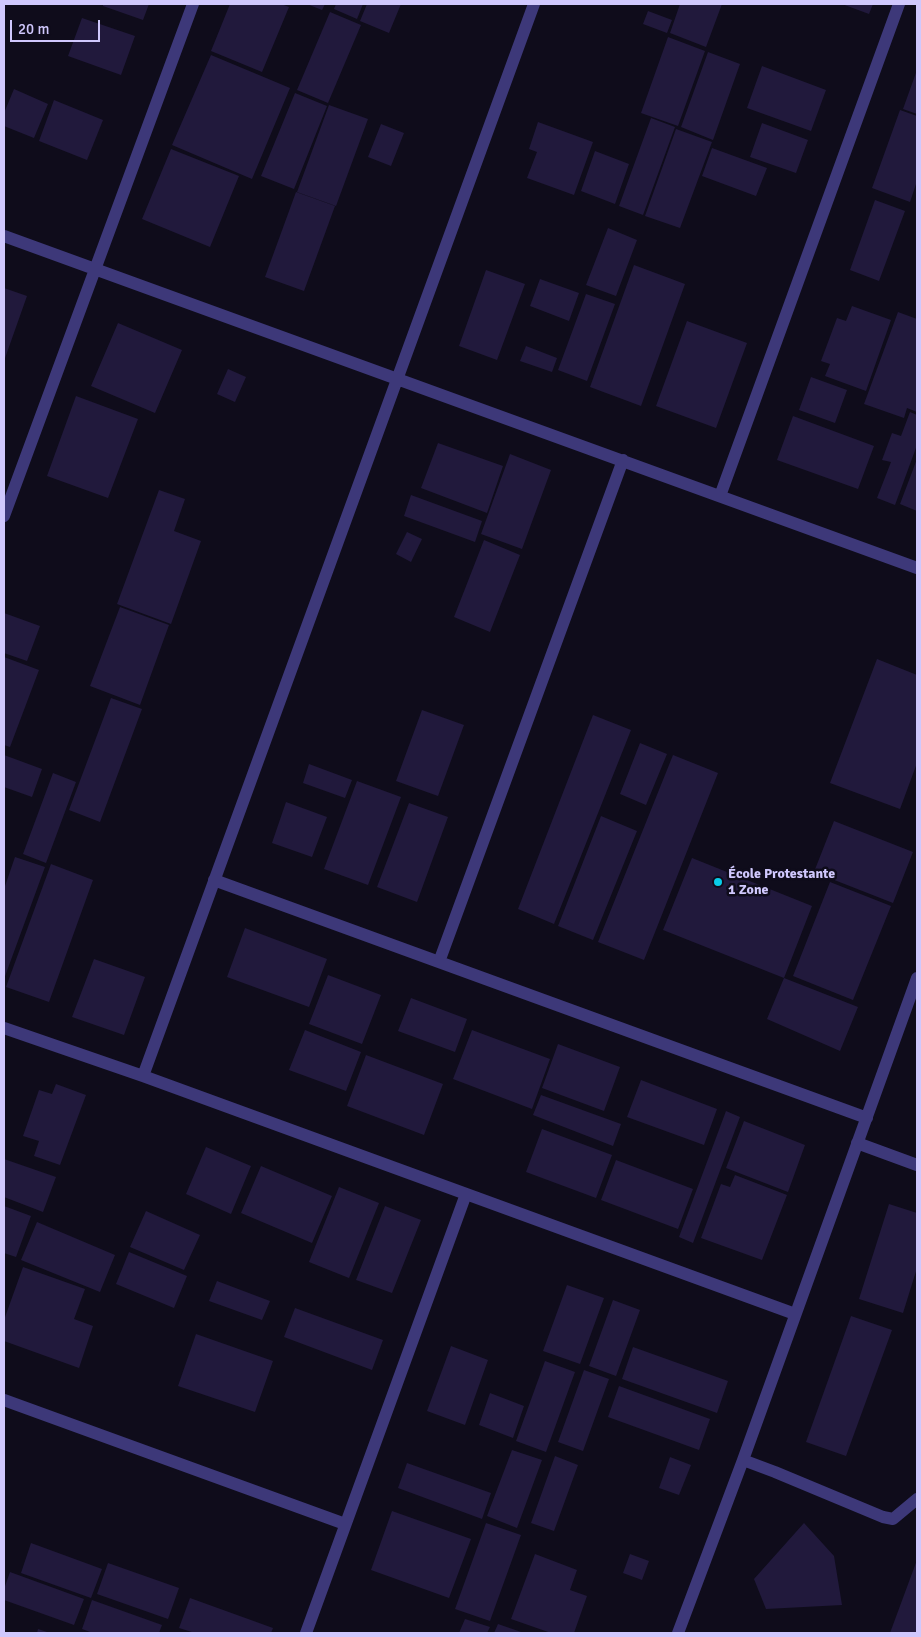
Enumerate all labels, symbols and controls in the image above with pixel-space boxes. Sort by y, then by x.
scale bar [12,10,102,42]
text: 20 m [18,20,49,38]
place label: École Protestante 1 Zone [728,866,835,899]
marker: École Protestante 1 Zone [712,876,724,888]

